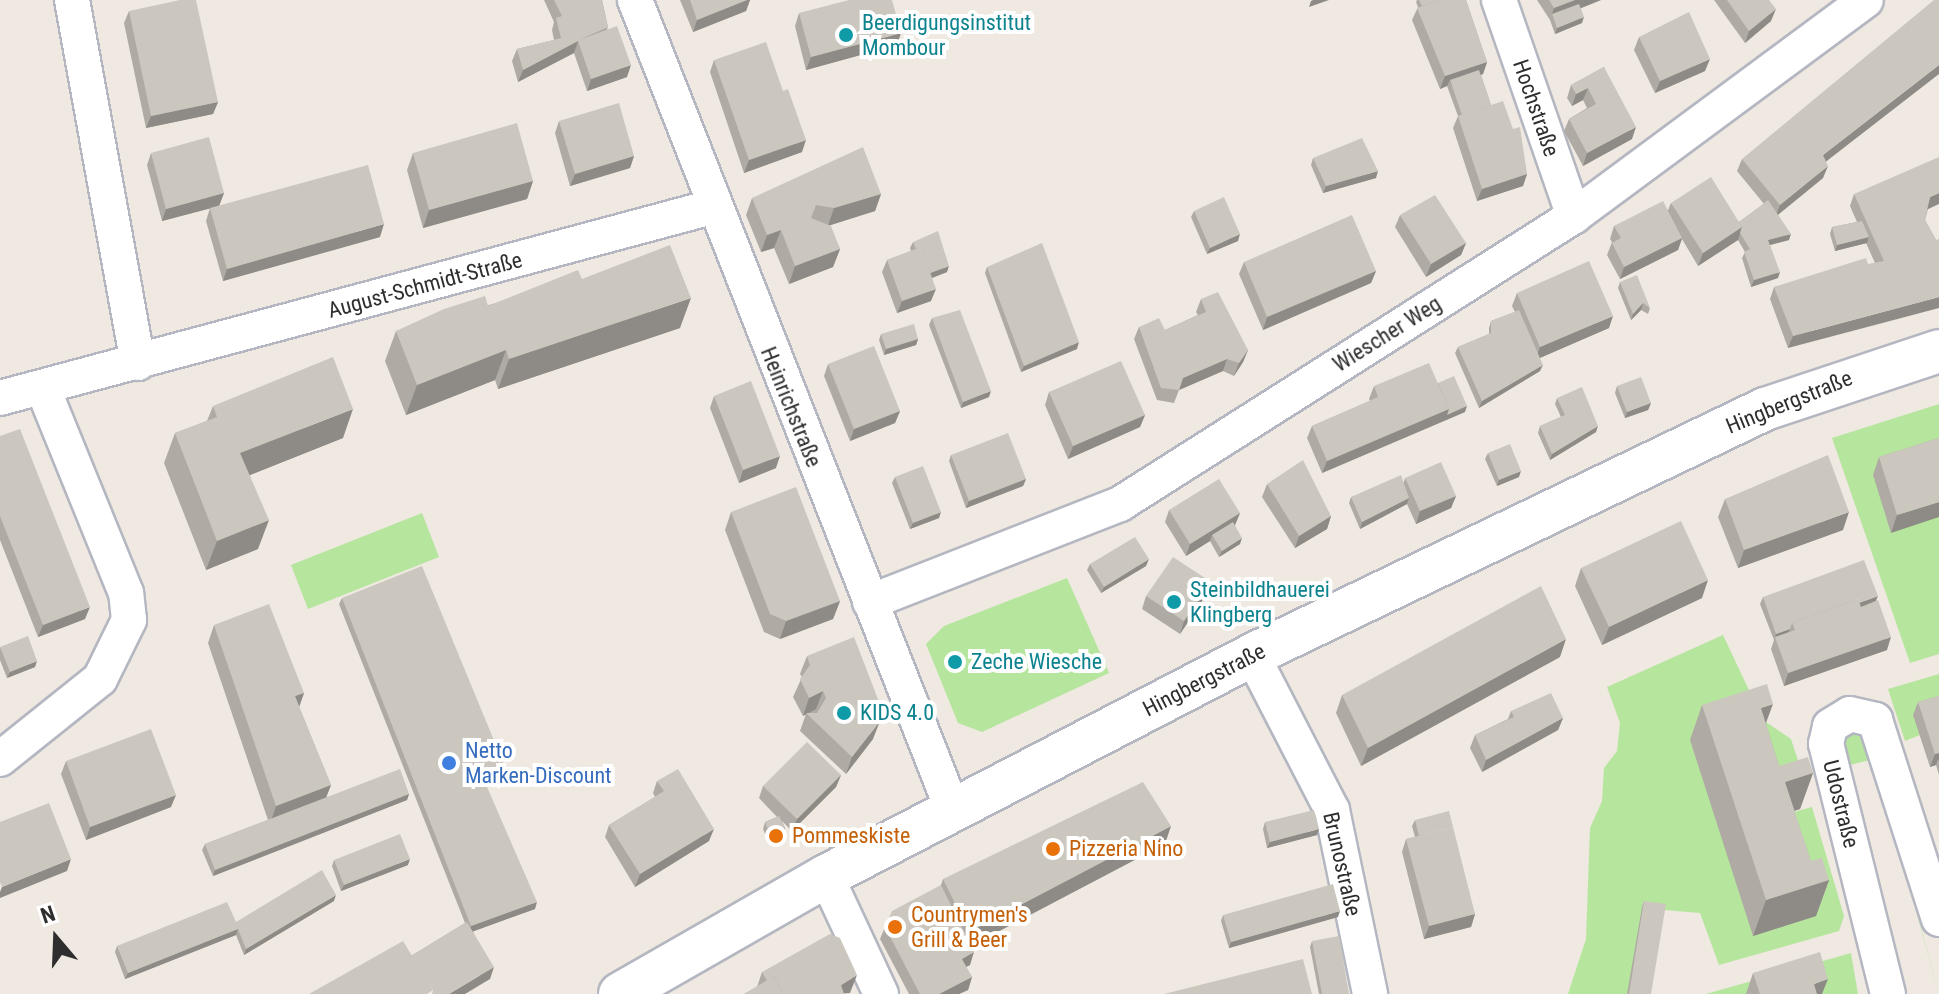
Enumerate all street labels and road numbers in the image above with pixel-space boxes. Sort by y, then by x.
street label: Hochstraße [1507,56,1565,160]
street label: August-Schmidt-Straße [325,246,525,324]
street label: Wiescher Weg [1328,290,1446,378]
street label: Heinrichstraße [755,343,827,471]
street label: Hingbergstraße [1722,365,1856,439]
street label: Hingbergstraße [1138,638,1270,722]
street label: Udostraße [1817,757,1865,851]
street label: Brunostraße [1317,809,1367,919]

